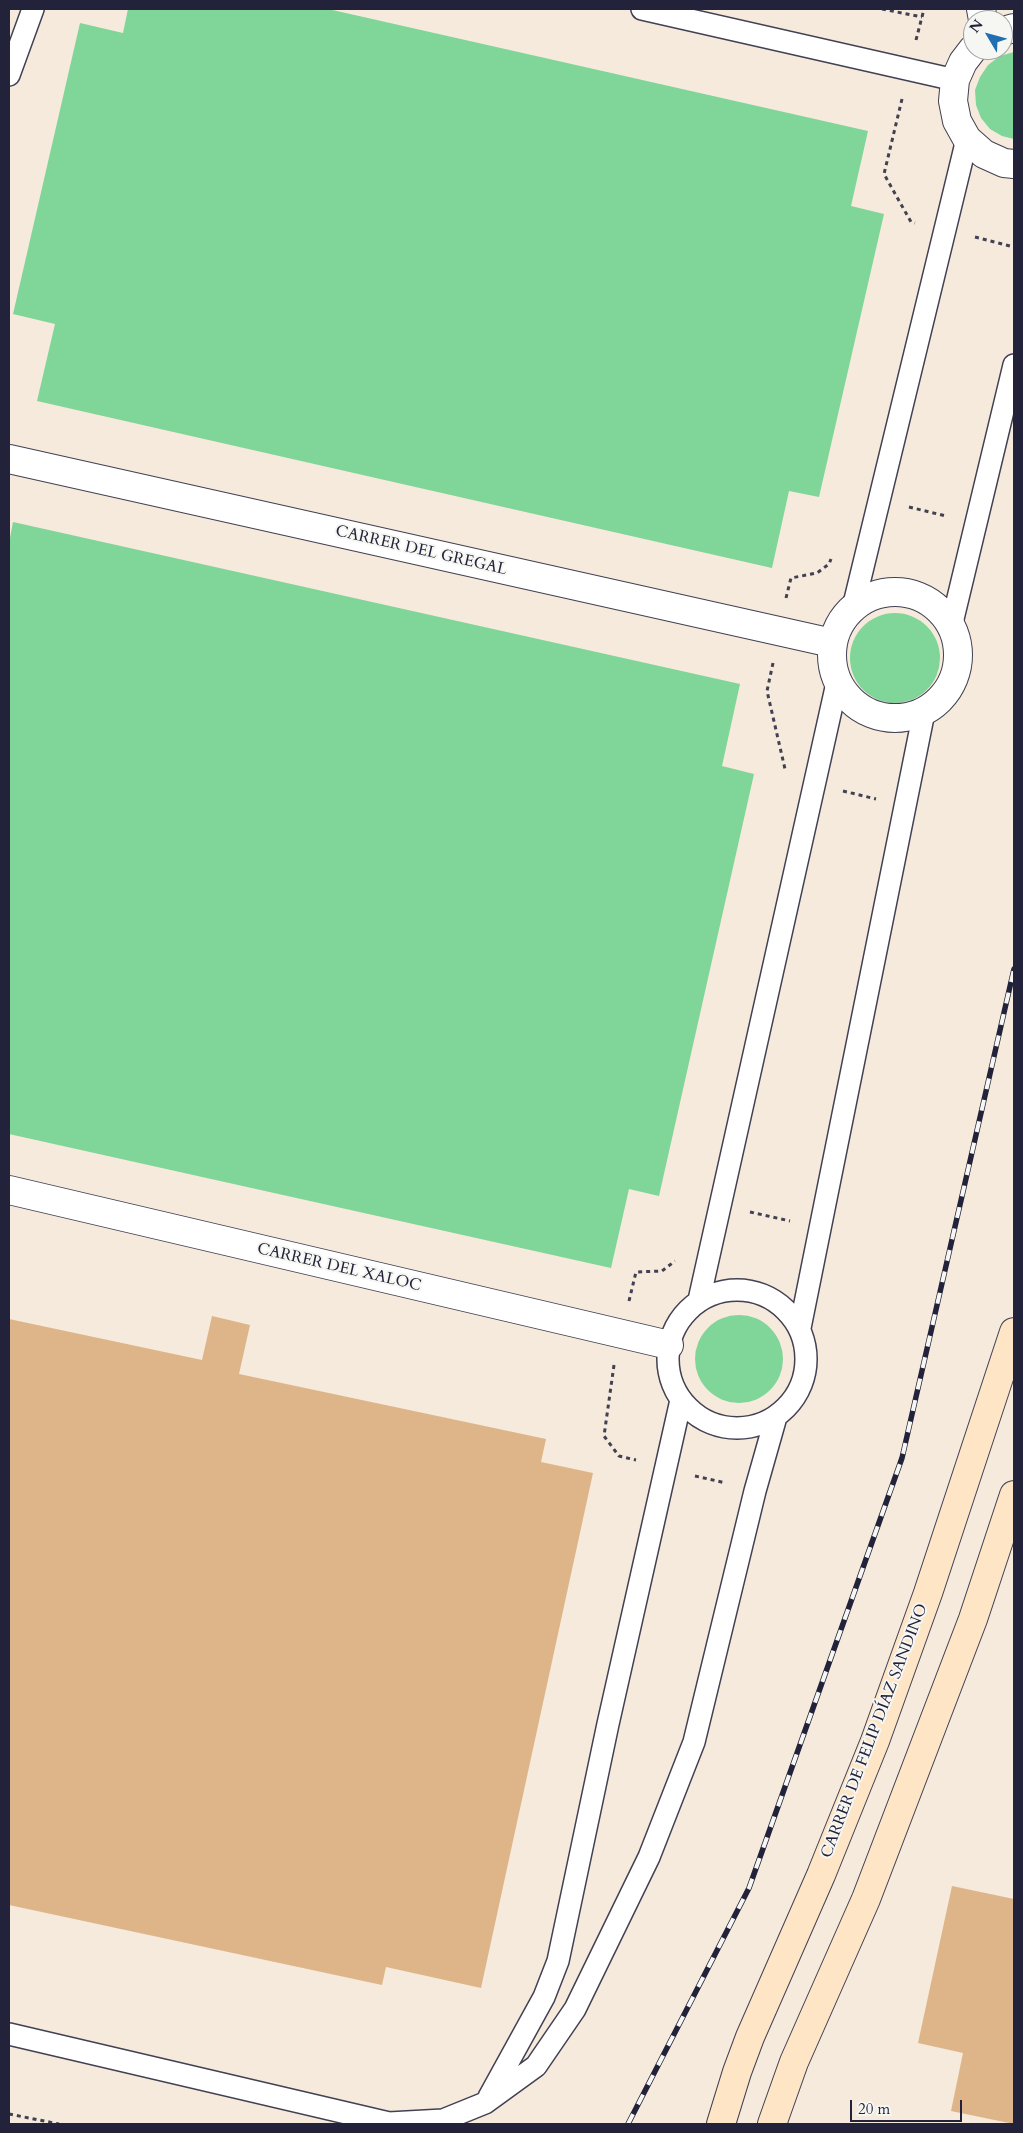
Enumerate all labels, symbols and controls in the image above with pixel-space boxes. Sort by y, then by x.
north arrow [963,10,1013,60]
text: N [965,16,988,37]
street label: CARRER DEL GREGAL [333,522,509,580]
street label: CARRER DEL XALOC [255,1240,423,1296]
street label: CARRER DE FELIP DÍAZ SANDINO [818,1601,932,1861]
scale bar [853,2090,966,2122]
text: 20 m [858,2099,890,2119]

